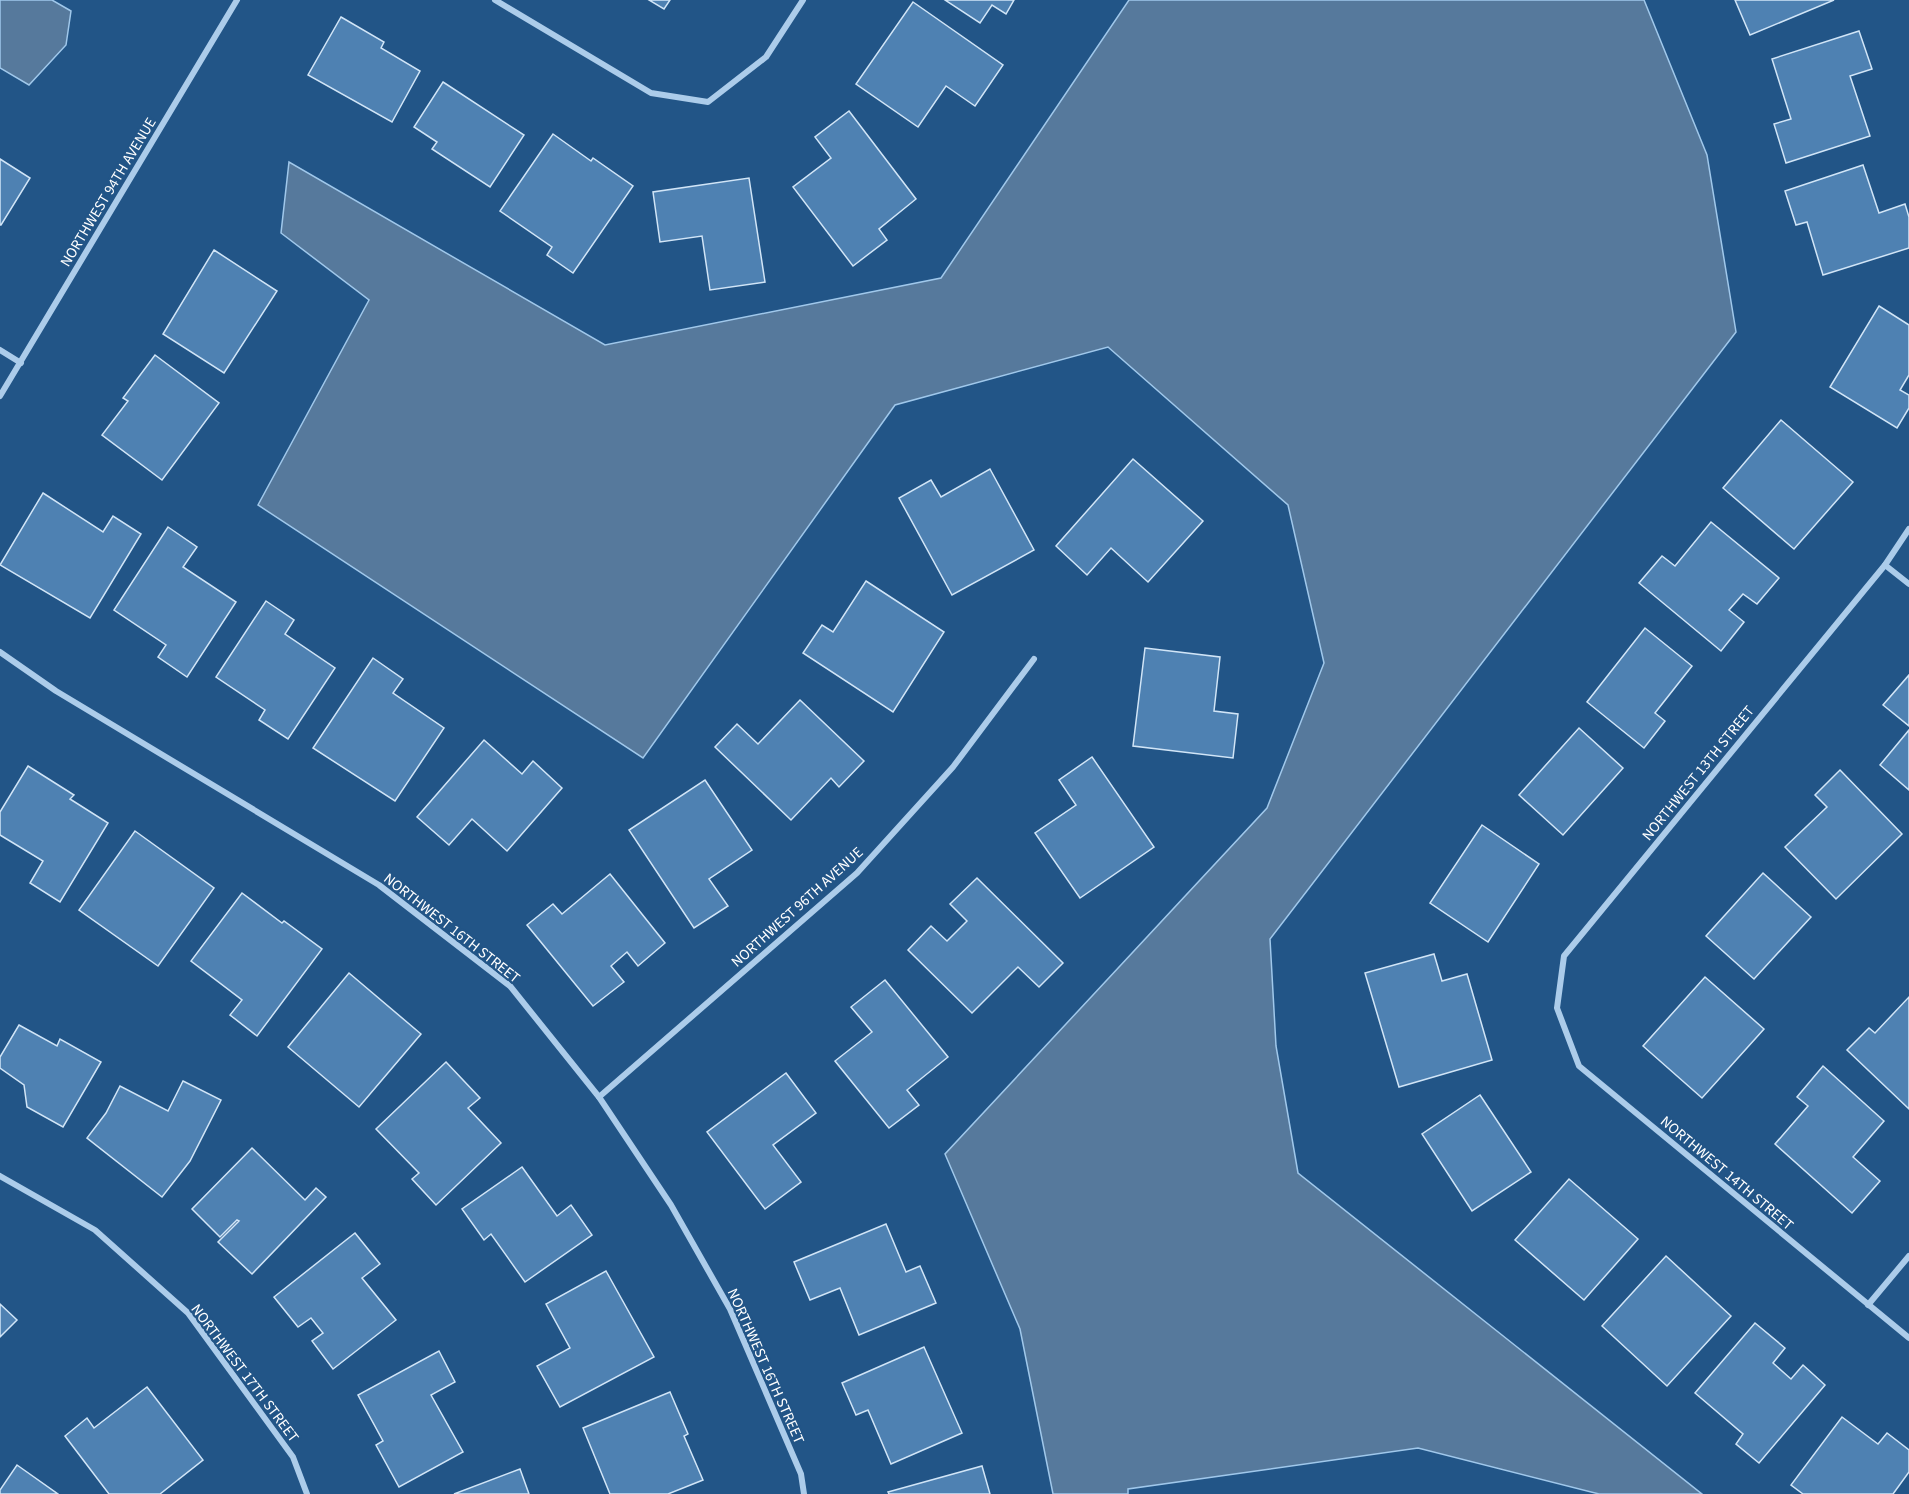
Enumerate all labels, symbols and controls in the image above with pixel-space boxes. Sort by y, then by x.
street label: NORTHWEST 94TH AVENUE [55,114,161,271]
street label: NORTHWEST 13TH STREET [1637,701,1759,845]
street label: NORTHWEST 96TH AVENUE [727,842,868,972]
street label: NORTHWEST 16TH STREET [379,868,524,988]
street label: NORTHWEST 14TH STREET [1656,1111,1798,1235]
street label: NORTHWEST 16TH STREET [722,1285,809,1447]
street label: NORTHWEST 17TH STREET [186,1300,304,1447]

